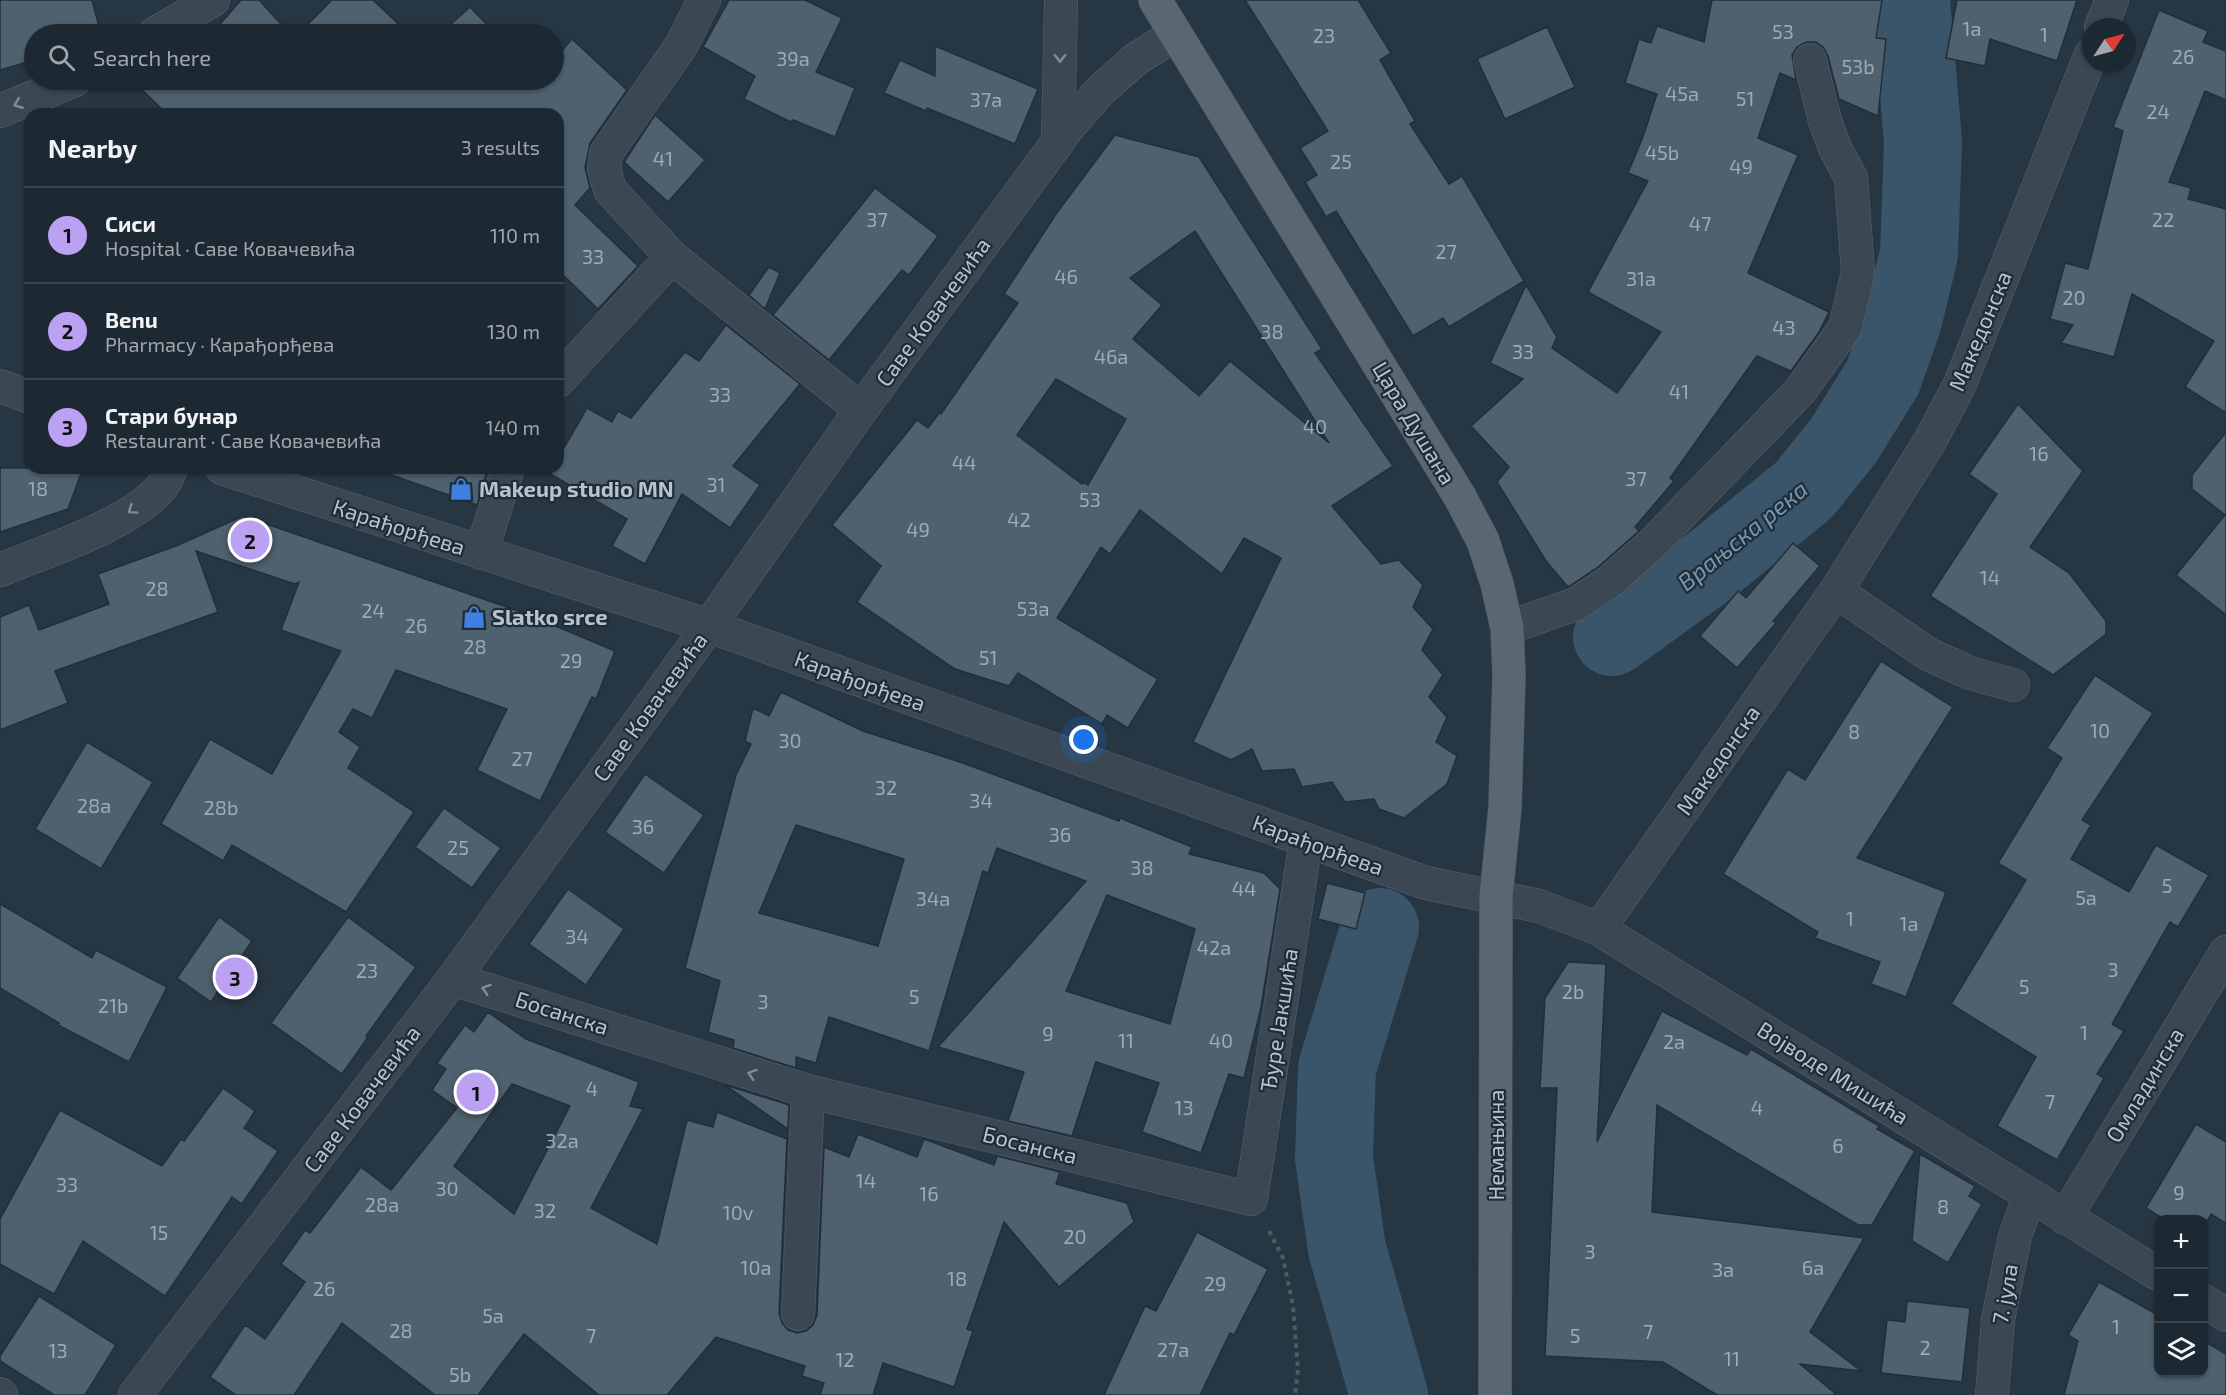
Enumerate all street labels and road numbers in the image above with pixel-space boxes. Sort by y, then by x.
street label: Саве Ковачевића [870,232,995,391]
street label: Македонска [1942,267,2016,395]
street label: Цара Душана [1367,356,1462,489]
street label: Карађорђева [330,492,469,561]
street label: Саве Ковачевића [587,627,712,786]
street label: Карађорђева [791,644,929,717]
street label: Македонска [1670,700,1764,819]
street label: Карађорђева [1249,808,1387,881]
street label: Ђуре Јакшића [1254,946,1303,1094]
street label: Босанска [513,985,612,1039]
street label: Војводе Мишића [1752,1015,1914,1130]
street label: Саве Ковачевића [297,1020,425,1177]
street label: Омладинска [2100,1022,2189,1146]
street label: Немањина [1482,1090,1508,1200]
street label: Босанска [980,1120,1080,1168]
street label: 7. јула [1986,1261,2023,1326]

